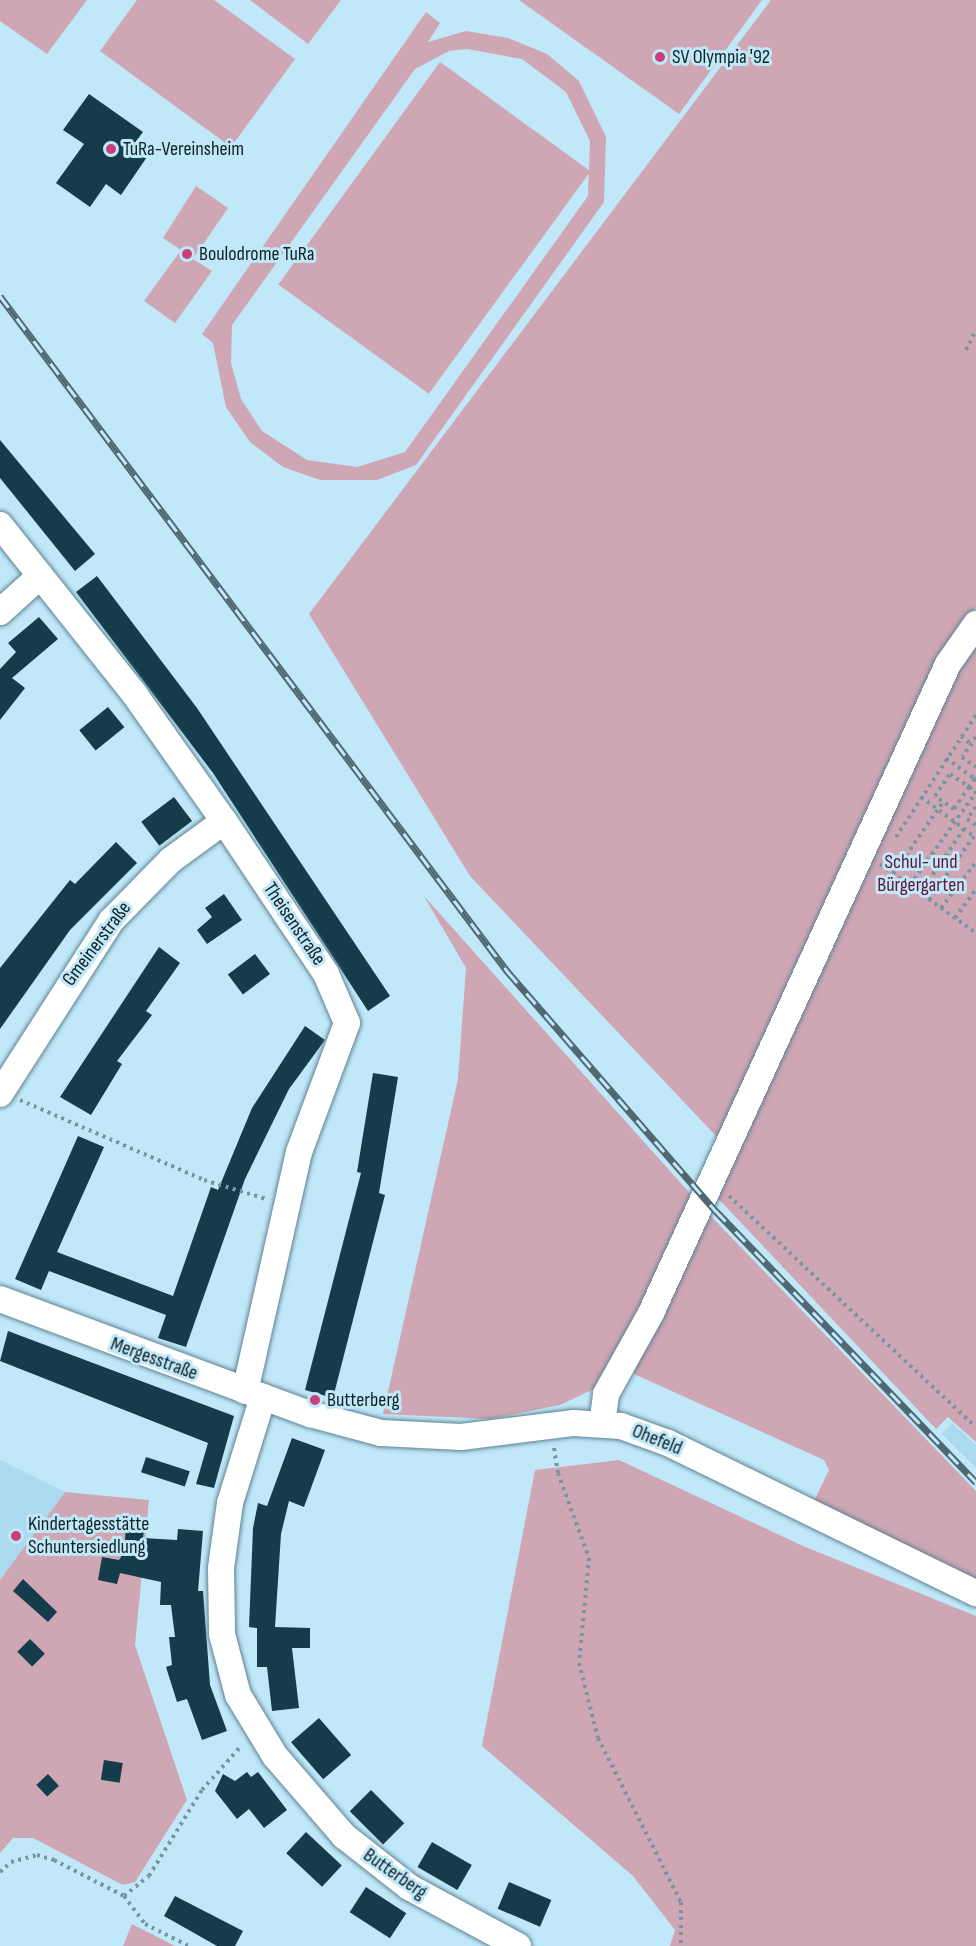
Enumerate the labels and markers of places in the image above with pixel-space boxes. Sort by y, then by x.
place label: SV Olympia '92 [672,45,770,69]
marker: SV Olympia '92 [653,50,667,64]
place label: TuRa-Vereinsheim [123,137,244,161]
marker: TuRa-Vereinsheim [104,142,118,156]
place label: Boulodrome TuRa [199,242,314,266]
marker: Boulodrome TuRa [180,247,194,261]
place label: Butterberg [327,1388,400,1412]
marker: Butterberg [308,1393,322,1407]
place label: Kindertagesstätte Schuntersiedlung [28,1512,149,1559]
marker: Kindertagesstätte Schuntersiedlung [9,1529,23,1543]

